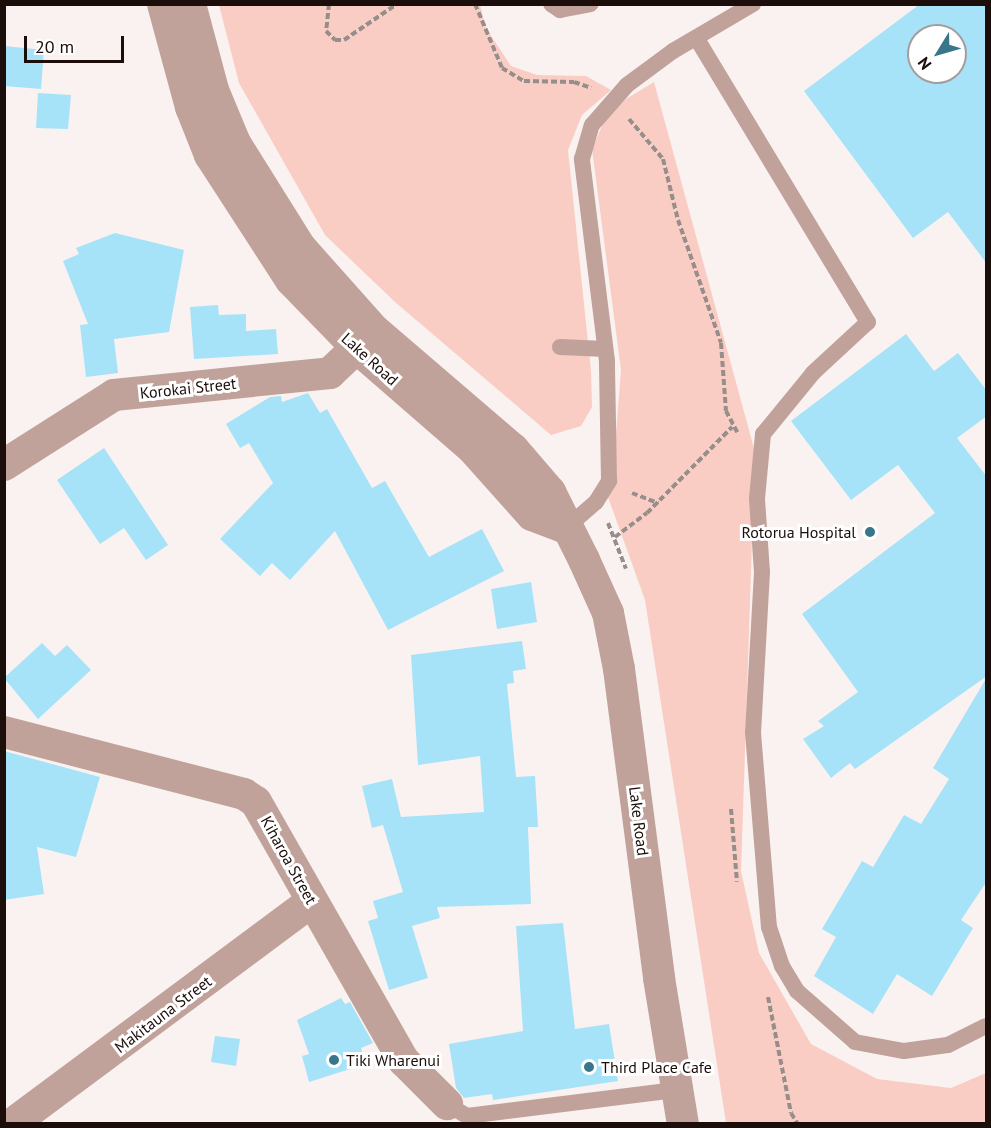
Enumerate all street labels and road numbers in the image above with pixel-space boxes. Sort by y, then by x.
street label: Lake Road [338,329,402,389]
street label: Korokai Street [139,373,237,403]
street label: Lake Road [625,785,653,857]
street label: Kiharoa Street [257,813,321,907]
street label: Makitauna Street [111,971,215,1057]

